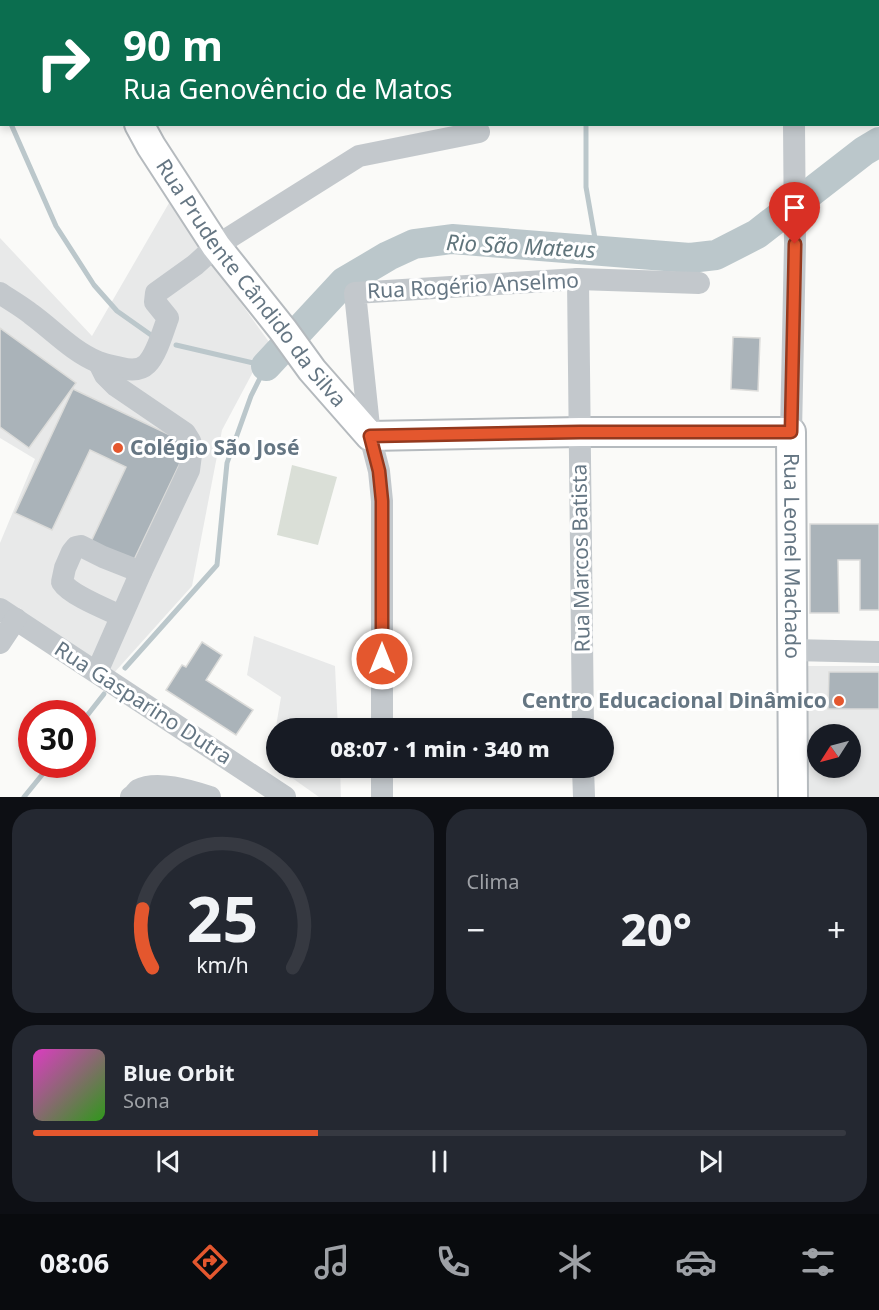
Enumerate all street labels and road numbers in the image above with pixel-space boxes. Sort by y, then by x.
street label: Rua Prudente Cândido da Silva [150,153,353,413]
street label: Rua Rogério Anselmo [366,265,580,305]
street label: Rua Leonel Machado [778,453,807,659]
street label: Rua Marcos Batista [564,464,596,653]
street label: Rua Gasparino Dutra [49,634,238,770]

